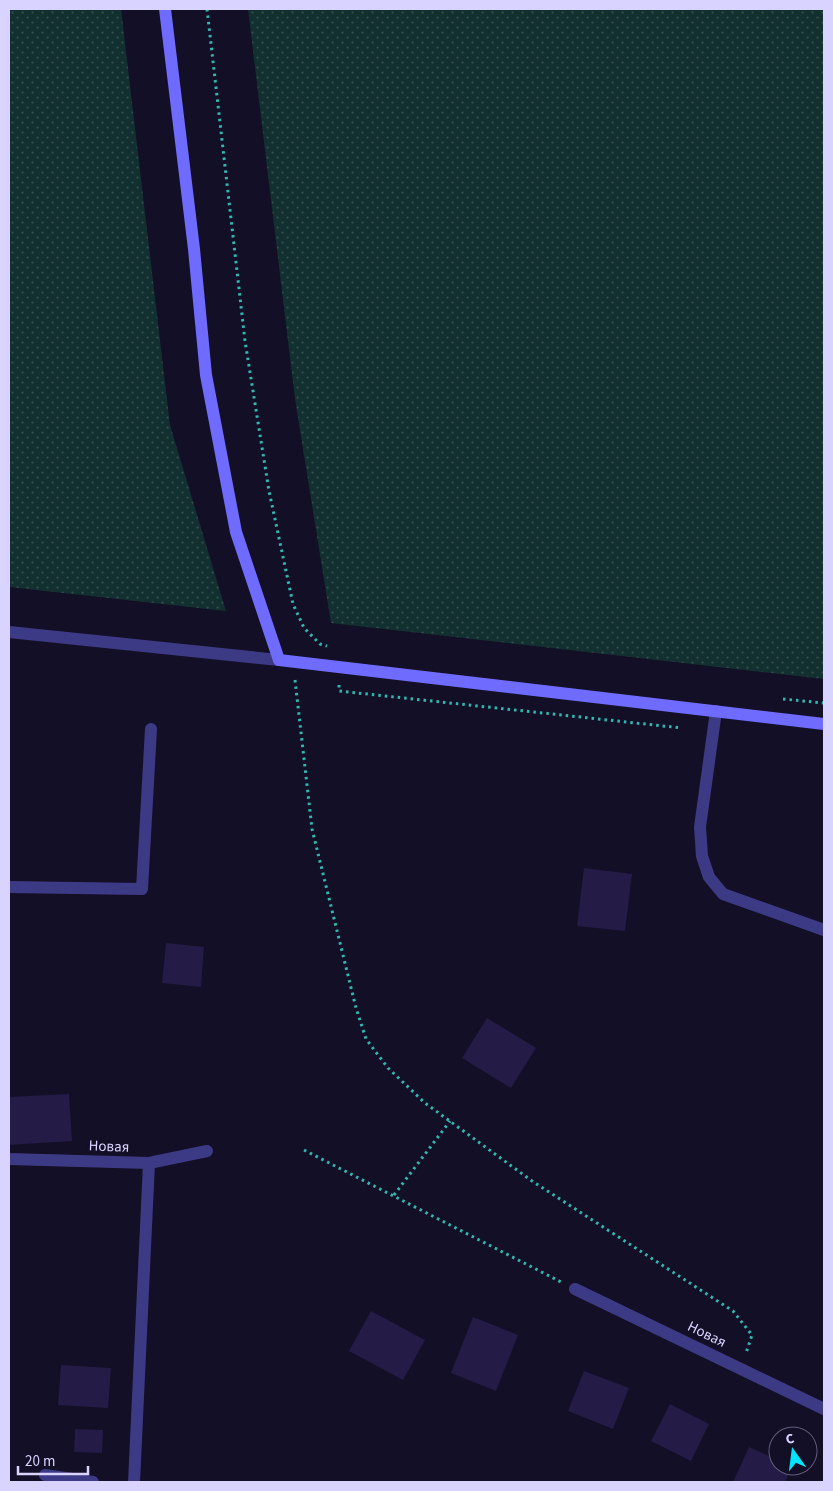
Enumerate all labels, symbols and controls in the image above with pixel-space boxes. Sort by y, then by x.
street label: Новая [88,1135,130,1158]
street label: Новая [684,1316,730,1353]
north arrow [768,1426,818,1476]
text: С [784,1429,796,1450]
scale bar [18,1444,88,1476]
text: 20 m [25,1451,55,1472]

